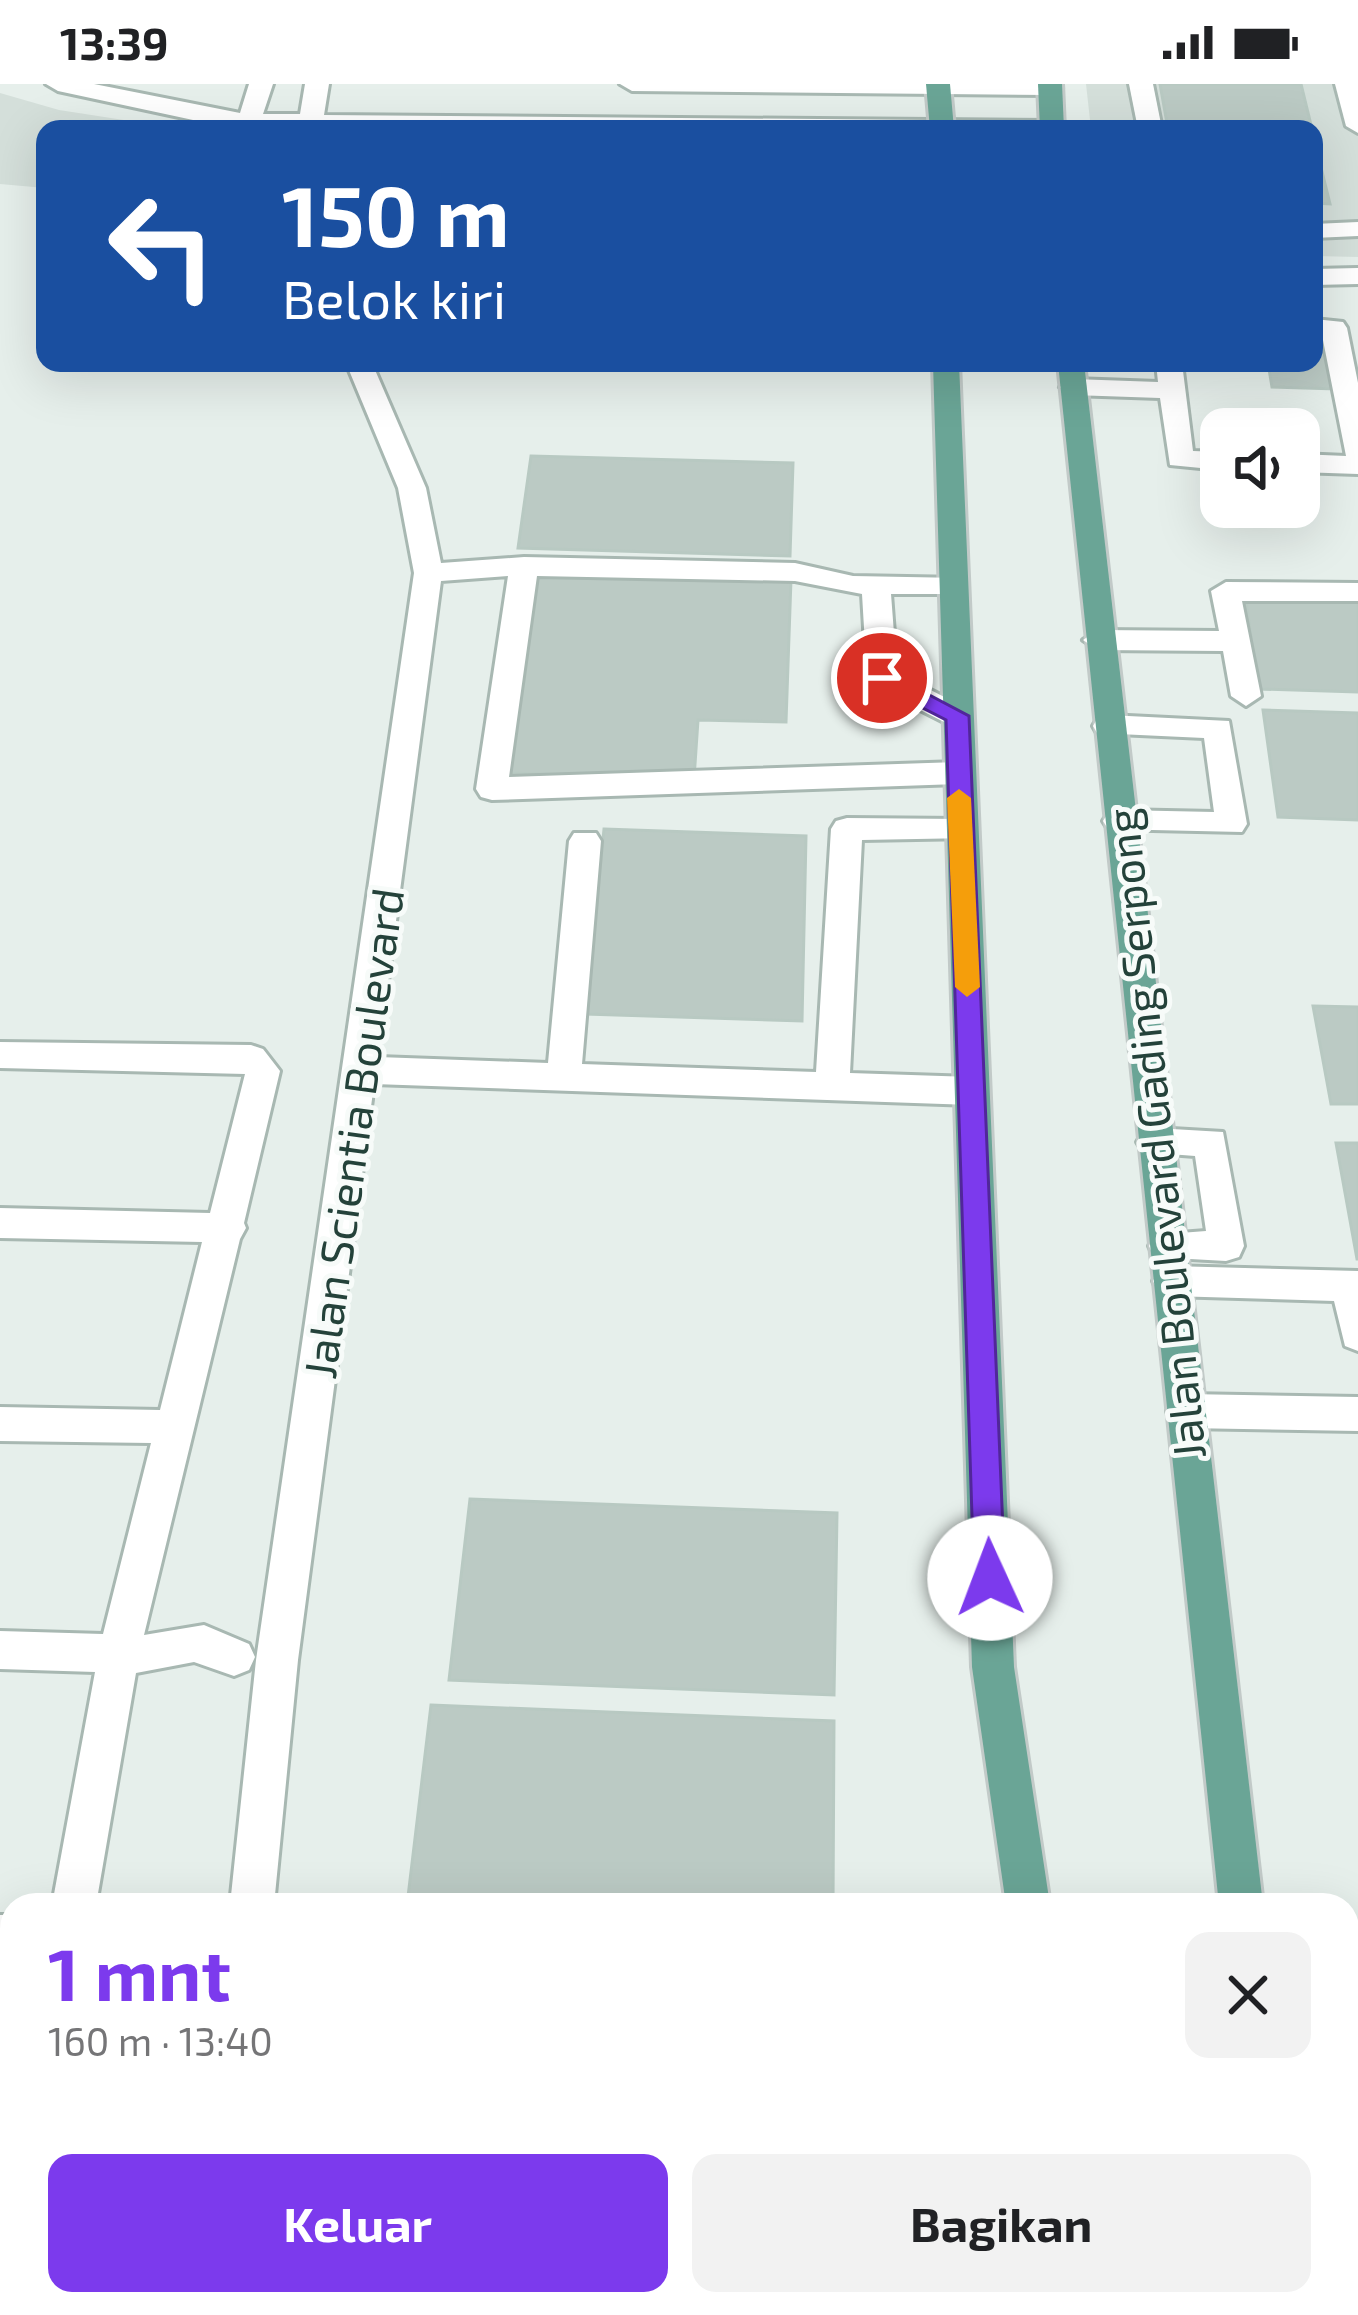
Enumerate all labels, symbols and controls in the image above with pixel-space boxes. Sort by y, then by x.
text: 13:39 [60,15,169,69]
text: 150 m [282,163,510,264]
icon: left [84,168,240,324]
text: Belok kiri [282,265,506,330]
map controls [1200,408,1320,528]
button: sound [1200,408,1320,528]
pin [831,627,933,729]
icon: arrive [849,645,915,711]
street label: Jalan Boulevard Gading Serpong [1093,806,1215,1462]
street label: Jalan Scientia Boulevard [291,885,413,1381]
position arrow [927,1515,1053,1641]
text: 1 mnt [48,1929,231,2015]
button: close [1185,1932,1311,2058]
text: 160 m · 13:40 [48,2017,273,2064]
button: Keluar [48,2154,668,2292]
button: Bagikan [692,2154,1311,2292]

